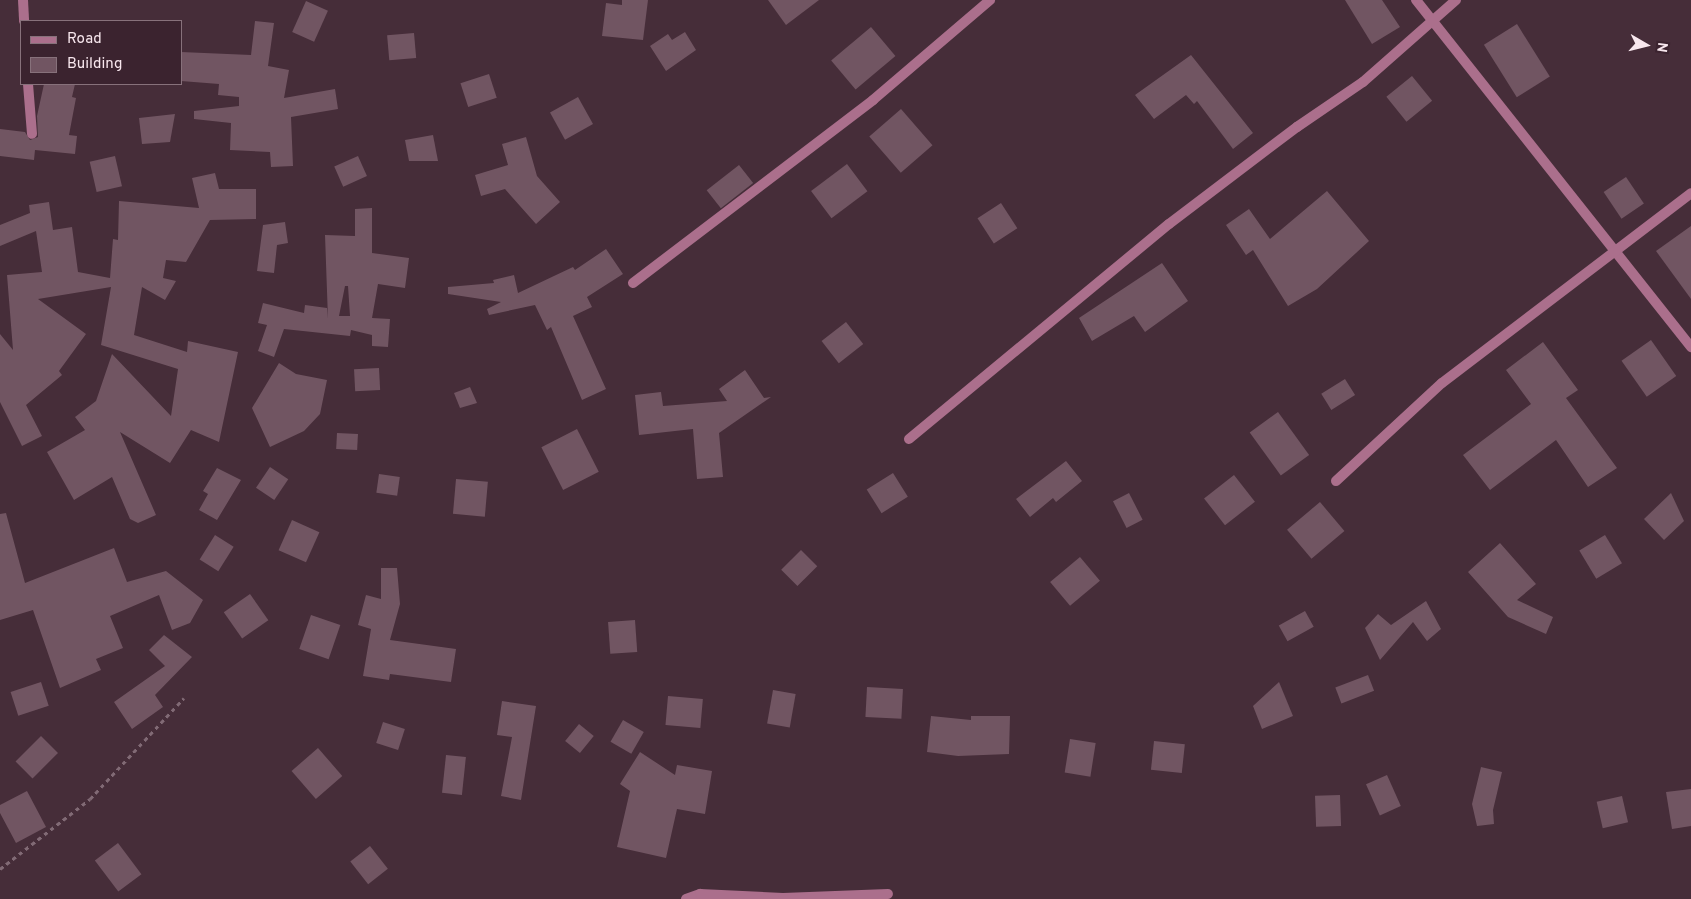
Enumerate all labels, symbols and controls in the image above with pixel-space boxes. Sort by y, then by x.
legend [20,20,182,85]
north arrow [1621,20,1671,70]
text: Road [67,30,102,49]
text: N [1652,41,1670,53]
text: Building [67,55,122,74]

